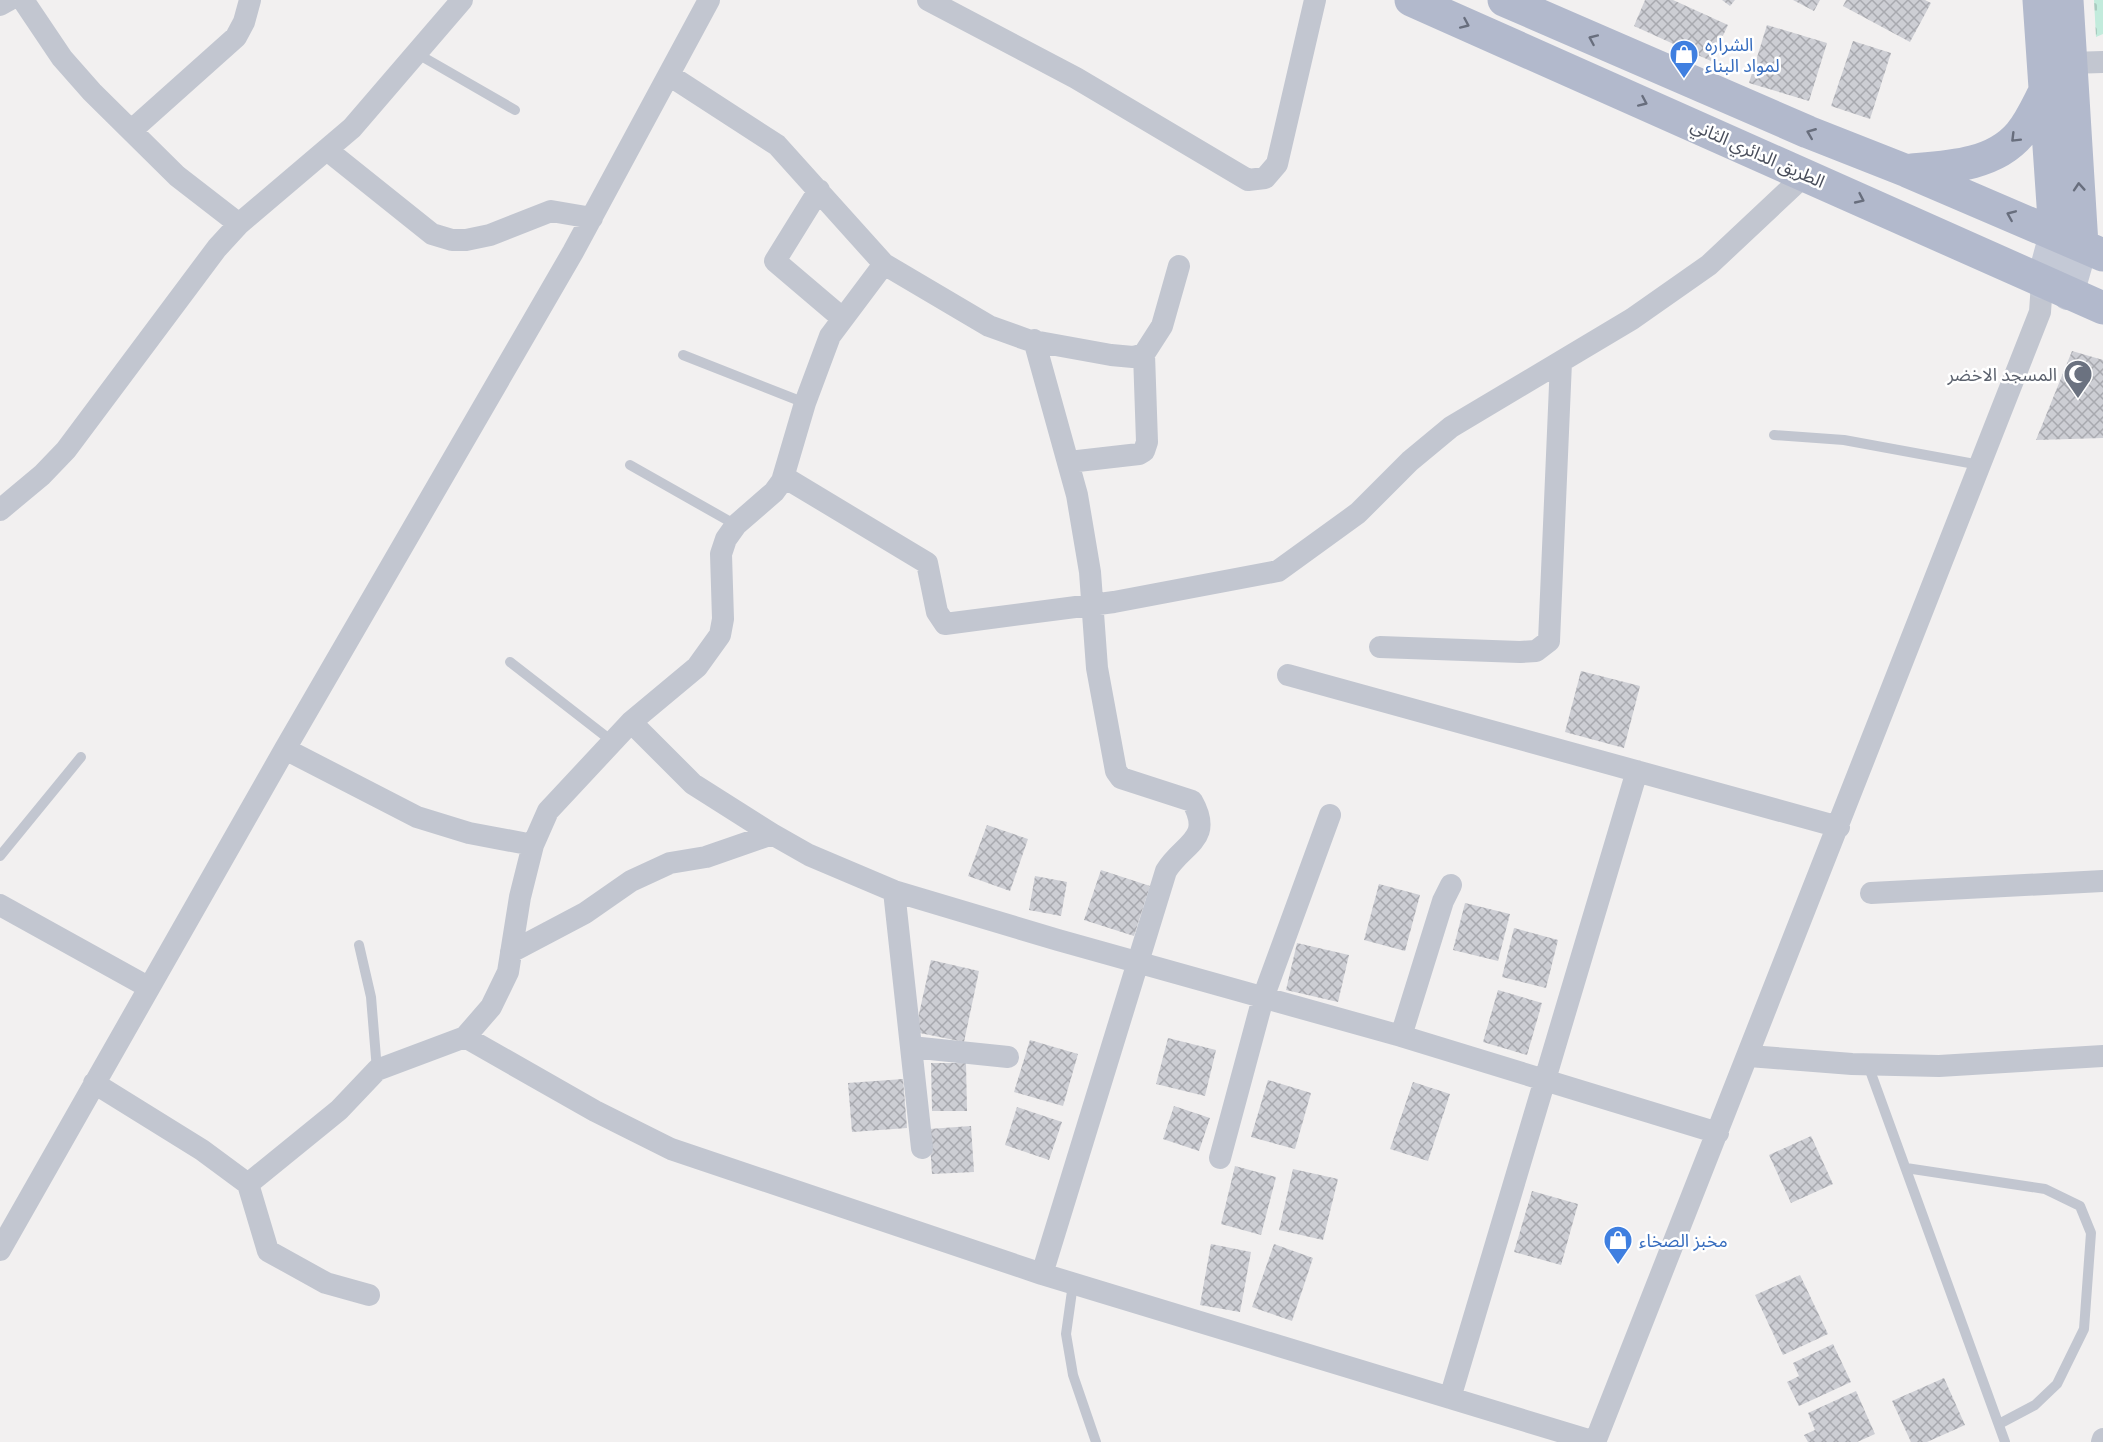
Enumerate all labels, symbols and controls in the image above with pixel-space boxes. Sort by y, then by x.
one-way arrow [1458,16,1469,28]
place label: الشراره لمواد البناء [1705,33,1780,77]
one-way arrow [1589,34,1600,46]
shop icon: الشراره لمواد البناء [1668,38,1700,80]
one-way arrow [1637,95,1648,107]
street label: الطريق الدائري الثاني [1687,113,1829,195]
one-way arrow [1806,128,1817,140]
one-way arrow [2011,131,2022,142]
one-way arrow [2073,182,2086,191]
one-way arrow [1853,191,1864,203]
one-way arrow [2006,210,2017,222]
mosque icon: المسجد الاخضر [2062,358,2094,400]
place label: المسجد الاخضر [1946,363,2057,386]
shop icon: مخبز الصخاء [1602,1224,1634,1266]
place label: مخبز الصخاء [1639,1229,1728,1252]

